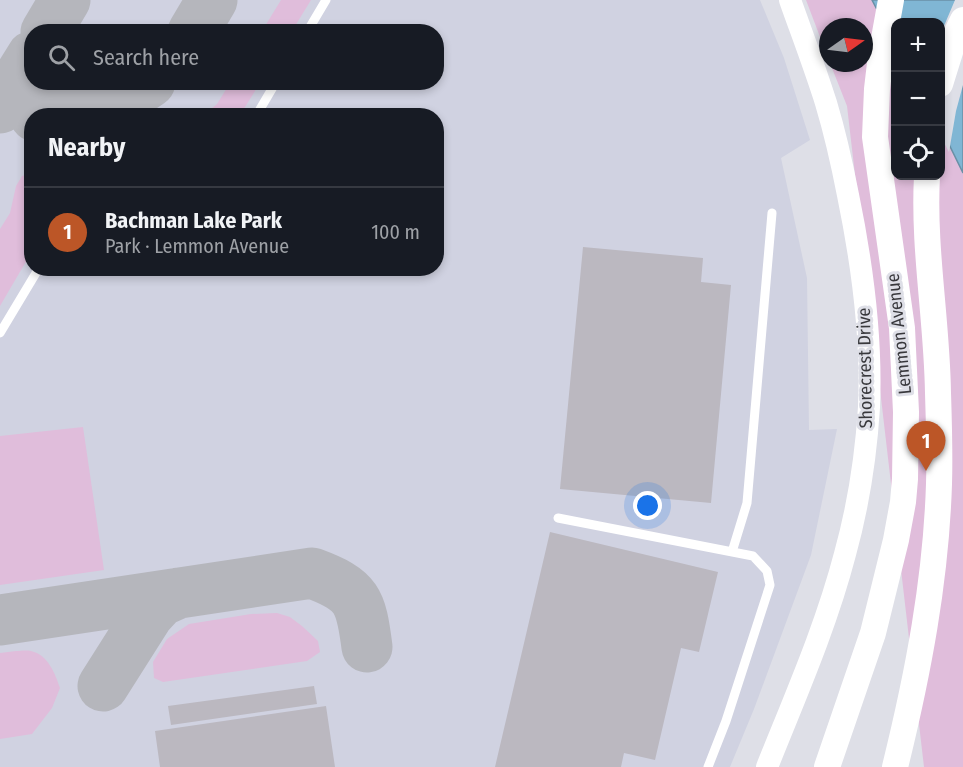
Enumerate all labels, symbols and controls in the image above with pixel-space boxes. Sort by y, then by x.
north arrow [819,18,873,72]
map controls [891,18,945,180]
button: + [891,18,945,72]
search box [24,24,444,90]
icon: search [45,41,78,74]
text: Search here [93,44,199,71]
button: − [891,72,945,126]
button: locate [891,126,945,180]
text: Nearby [48,132,125,163]
text: Bachman Lake Park [105,207,282,234]
text: 1 [63,220,72,244]
text: 100 m [371,220,420,244]
text: Park · Lemmon Avenue [105,234,289,258]
street label: Lemmon Avenue [882,272,916,396]
street label: Shorecrest Drive [853,307,877,429]
pin: 1 [906,422,946,471]
your location [633,491,662,520]

